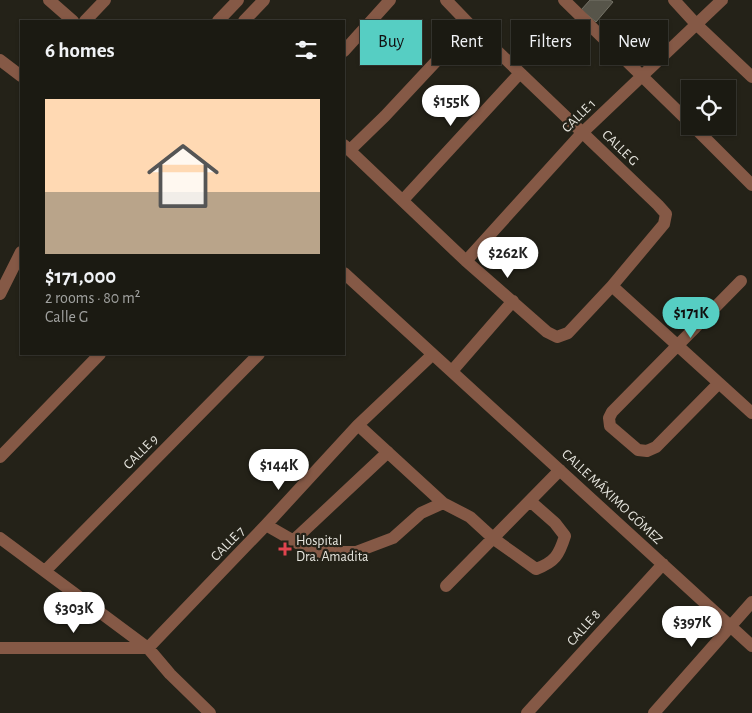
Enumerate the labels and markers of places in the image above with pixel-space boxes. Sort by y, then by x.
pin: $155K [416,84,486,127]
pin: $262K [473,236,543,279]
pin: $171K [656,296,726,339]
pin: $144K [244,448,314,491]
place label: Hospital Dra. Amadita [296,534,369,564]
marker: Hospital Dra. Amadita [278,542,292,556]
pin: $303K [39,592,109,634]
pin: $397K [657,606,727,648]

